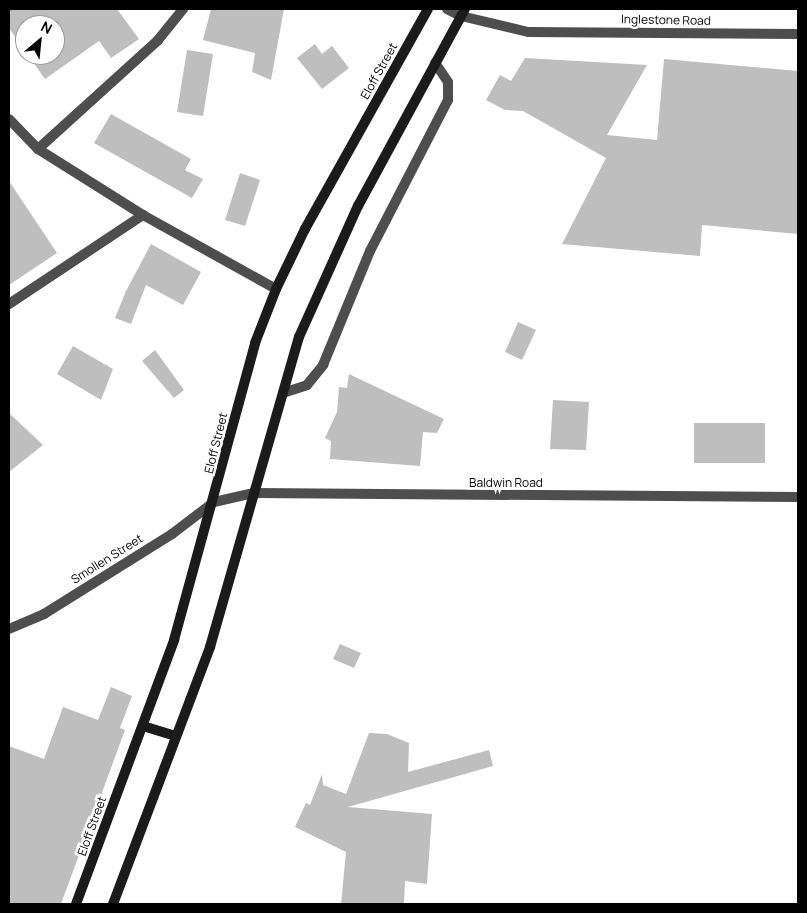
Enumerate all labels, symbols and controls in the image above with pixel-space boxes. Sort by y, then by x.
street label: Inglestone Road [621,12,711,28]
north arrow [15,15,65,65]
text: N [38,16,56,38]
street label: Eloff Street [358,40,400,102]
street label: Eloff Street [201,411,231,475]
street label: Baldwin Road [469,476,543,490]
street label: Smollen Street [68,531,146,587]
street label: Eloff Street [75,794,109,858]

